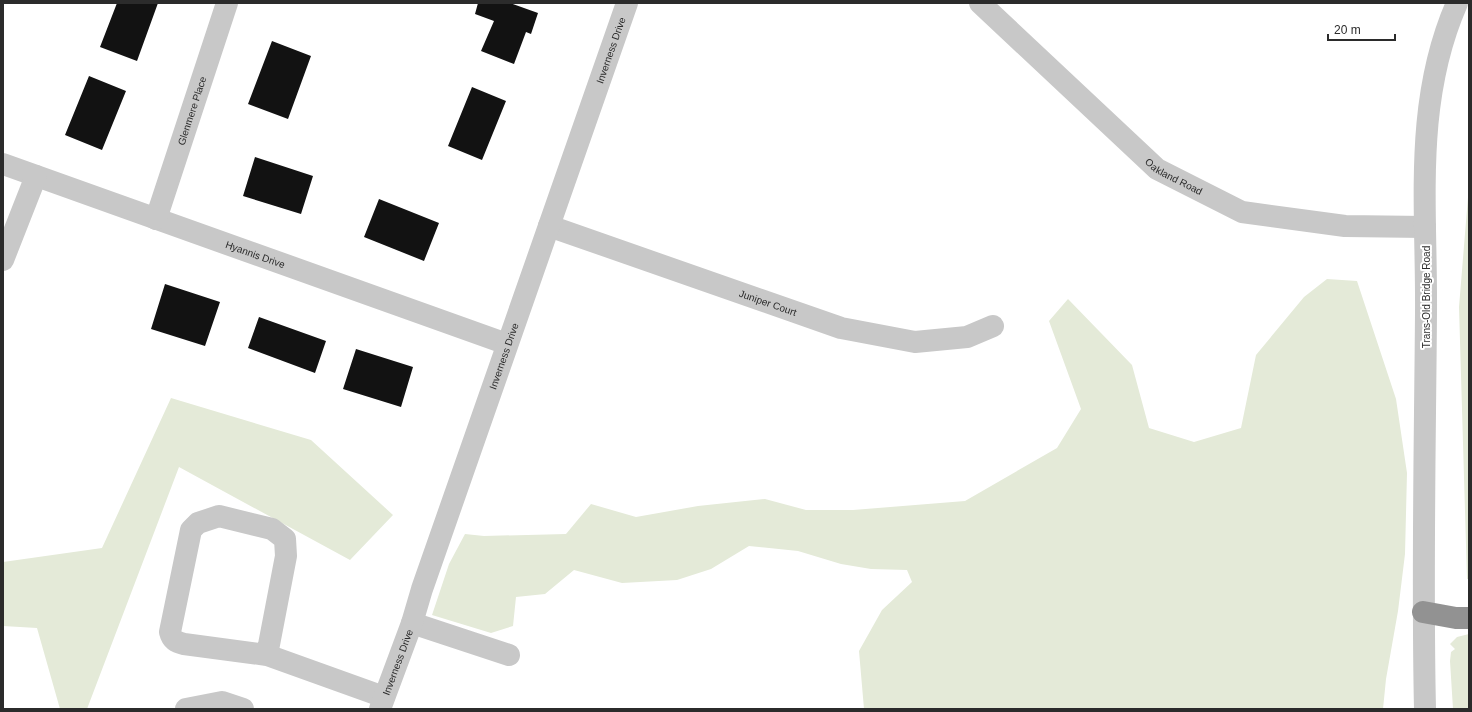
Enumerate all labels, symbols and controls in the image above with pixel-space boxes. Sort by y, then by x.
street label: Inverness Drive [594,15,627,85]
scale bar [1328,16,1395,42]
text: 20 m [1334,23,1361,37]
street label: Glenmere Place [175,74,208,147]
street label: Oakland Road [1143,156,1204,197]
street label: Hyannis Drive [224,238,287,270]
street label: Trans-Old Bridge Road [1421,246,1432,348]
street label: Juniper Court [738,287,798,318]
street label: Inverness Drive [487,321,520,391]
street label: Inverness Drive [380,627,415,697]

